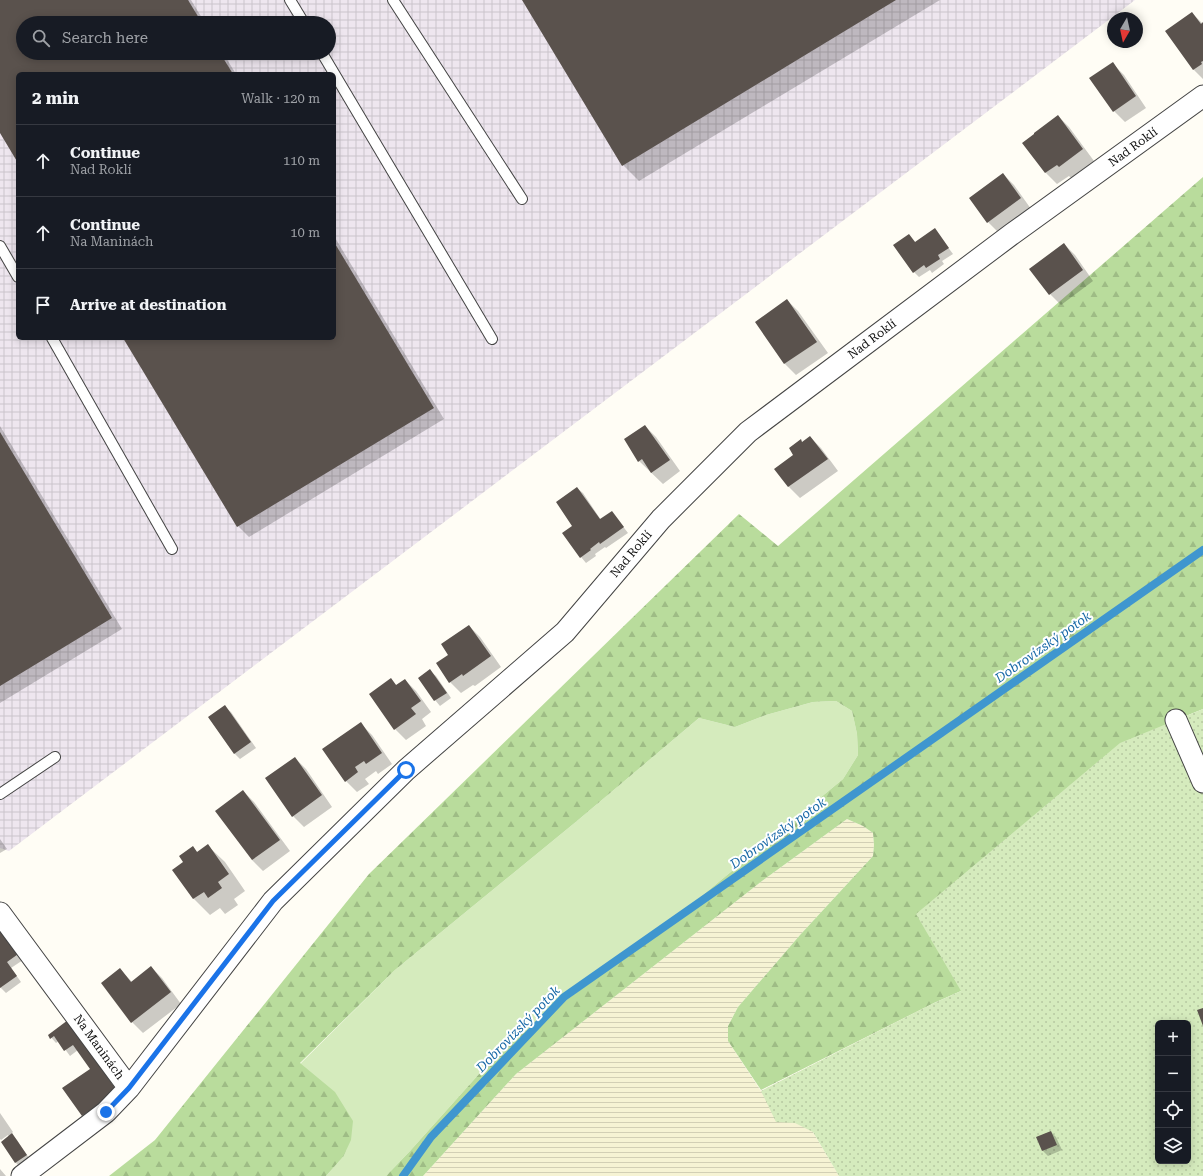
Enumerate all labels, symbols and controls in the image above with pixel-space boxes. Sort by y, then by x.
north arrow [1107,12,1143,48]
search box [16,16,336,60]
icon: search [30,27,52,49]
text: Search here [62,29,148,47]
text: 2 min [32,88,79,108]
text: Walk · 120 m [241,91,320,106]
street label: Nad Roklí [1106,125,1160,169]
text: Continue [70,144,140,162]
icon: ahead [32,150,54,172]
text: 110 m [283,153,320,168]
text: Nad Roklí [70,162,132,177]
text: Continue [70,216,140,234]
icon: ahead [32,222,54,244]
text: 10 m [290,225,320,240]
text: Na Maninách [70,234,153,249]
icon: arrive [32,294,54,316]
text: Arrive at destination [70,296,226,314]
street label: Nad Roklí [845,316,899,362]
street label: Nad Roklí [607,528,655,580]
water label: Dobrovízský potok [991,608,1095,686]
route start [397,761,415,779]
water label: Dobrovízský potok [726,794,830,872]
water label: Dobrovízský potok [472,982,563,1076]
street label: Na Maninách [71,1012,127,1082]
map controls [1155,1020,1191,1164]
button: + [1155,1020,1191,1056]
button: − [1155,1056,1191,1092]
button: locate [1155,1092,1191,1128]
route end [97,1103,115,1121]
button: layers [1155,1128,1191,1164]

